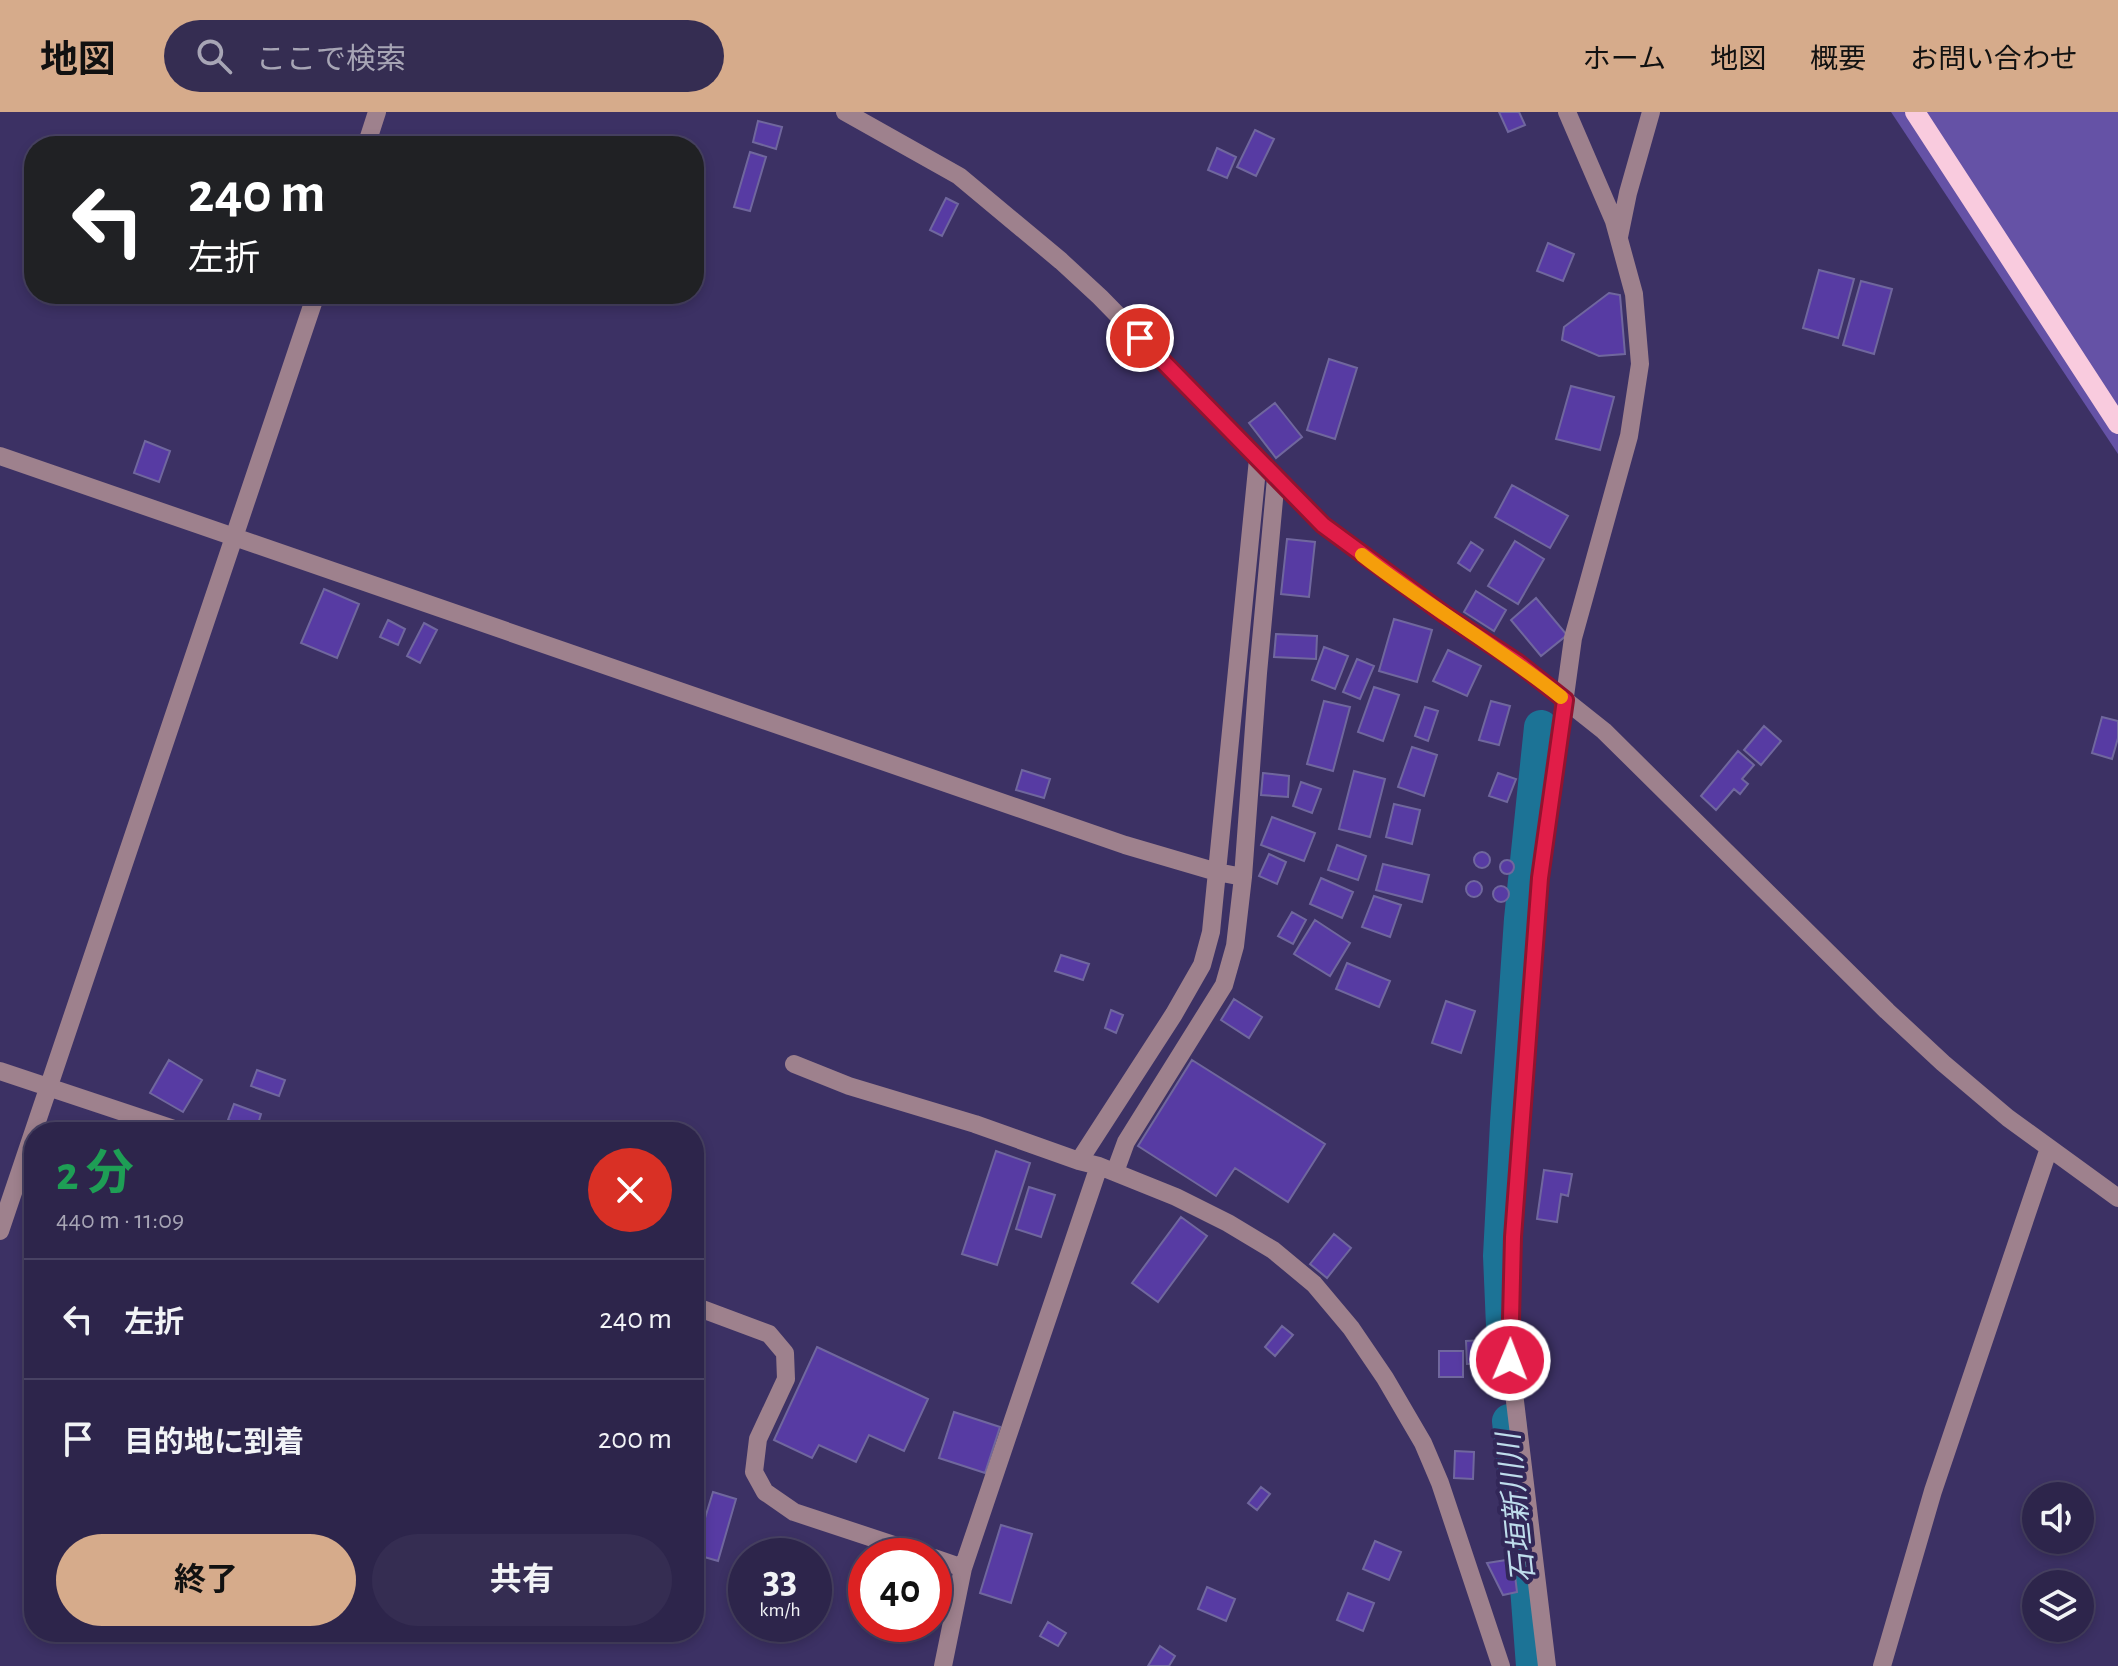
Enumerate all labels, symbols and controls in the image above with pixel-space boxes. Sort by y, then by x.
search box [164,20,724,92]
icon: search [192,34,236,78]
text: 地図 [40,42,116,80]
text: ここで検索 [256,45,406,75]
text: ホーム [1583,46,1666,74]
text: 地図 [1710,46,1766,74]
text: 概要 [1810,46,1866,74]
text: お問い合わせ [1910,46,2078,74]
text: 240 m [188,166,325,222]
icon: left [56,168,160,272]
text: 左折 [188,241,260,277]
pin [1106,304,1174,372]
icon: arrive [1118,316,1162,360]
button: close [588,1148,672,1232]
text: 2 分 [56,1151,134,1199]
text: 440 m · 11:09 [56,1207,184,1233]
icon: left [56,1297,100,1341]
text: 240 m [599,1304,672,1334]
text: 左折 [124,1308,184,1338]
position arrow [1468,1318,1552,1402]
icon: arrive [56,1417,100,1461]
text: 200 m [598,1424,672,1454]
text: 目的地に到着 [124,1428,304,1458]
water label: 石垣新川川 [1492,1429,1540,1584]
map controls [2022,1482,2094,1642]
button: sound [2022,1482,2094,1554]
button: 終了 [56,1534,356,1626]
button: 共有 [372,1534,672,1626]
speed limit sign: 40 [848,1538,952,1642]
text: 33 [763,1560,797,1600]
button: layers [2022,1570,2094,1642]
text: km/h [759,1600,801,1620]

